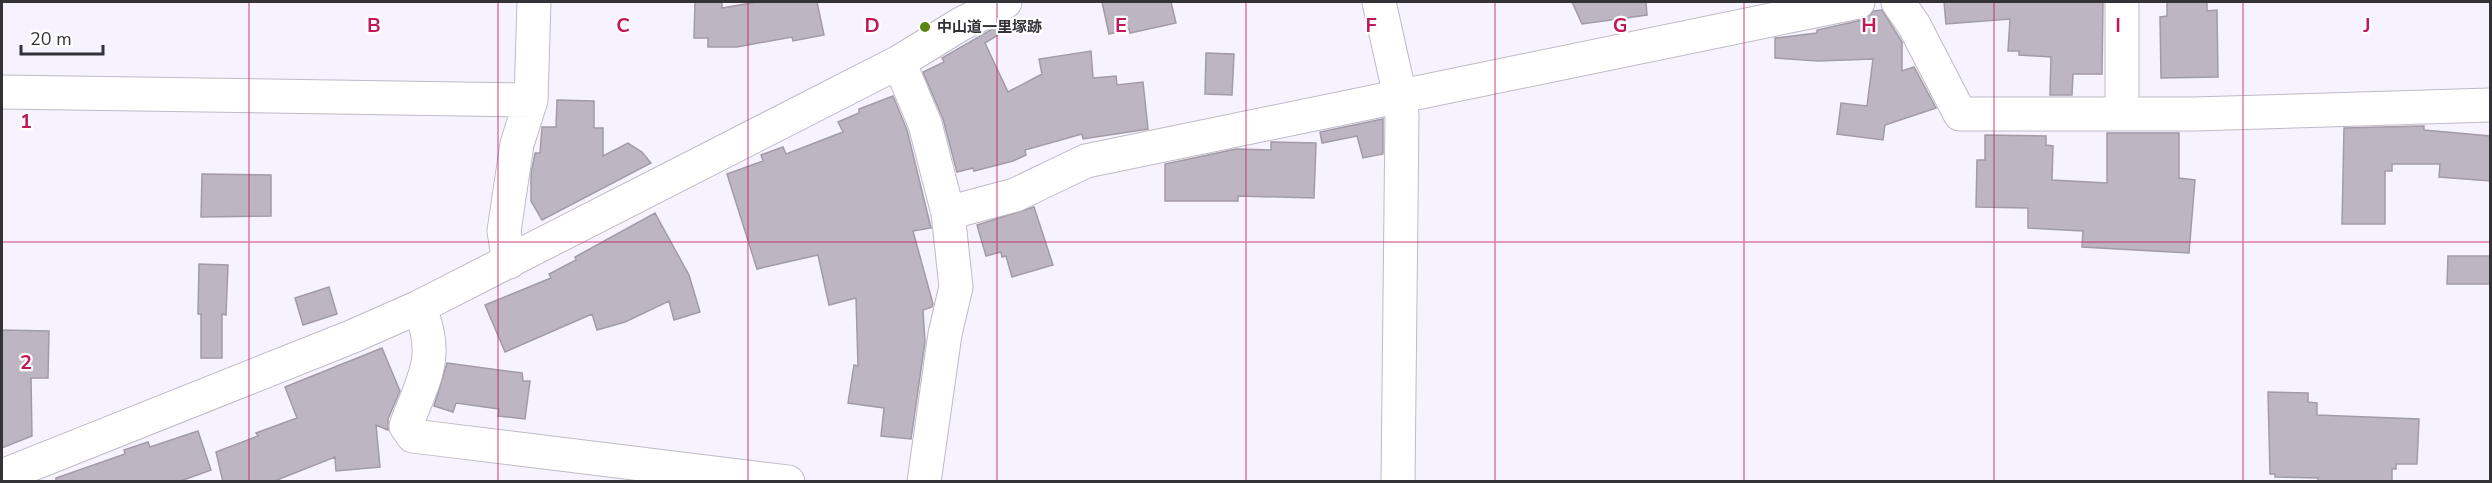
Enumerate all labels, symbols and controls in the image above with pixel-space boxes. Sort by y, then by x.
text: B [367,12,381,39]
text: C [616,12,630,39]
text: D [864,12,880,39]
text: E [1115,12,1127,39]
text: F [1365,12,1377,39]
text: G [1613,12,1627,39]
text: H [1861,12,1877,39]
text: I [2115,12,2121,39]
text: J [2362,12,2371,39]
place label: 中山道一里塚跡 [937,17,1042,37]
scale bar [21,18,104,56]
marker: 中山道一里塚跡 [918,20,932,34]
text: 20 m [30,27,72,51]
text: 1 [20,108,32,135]
text: 2 [20,349,32,376]

